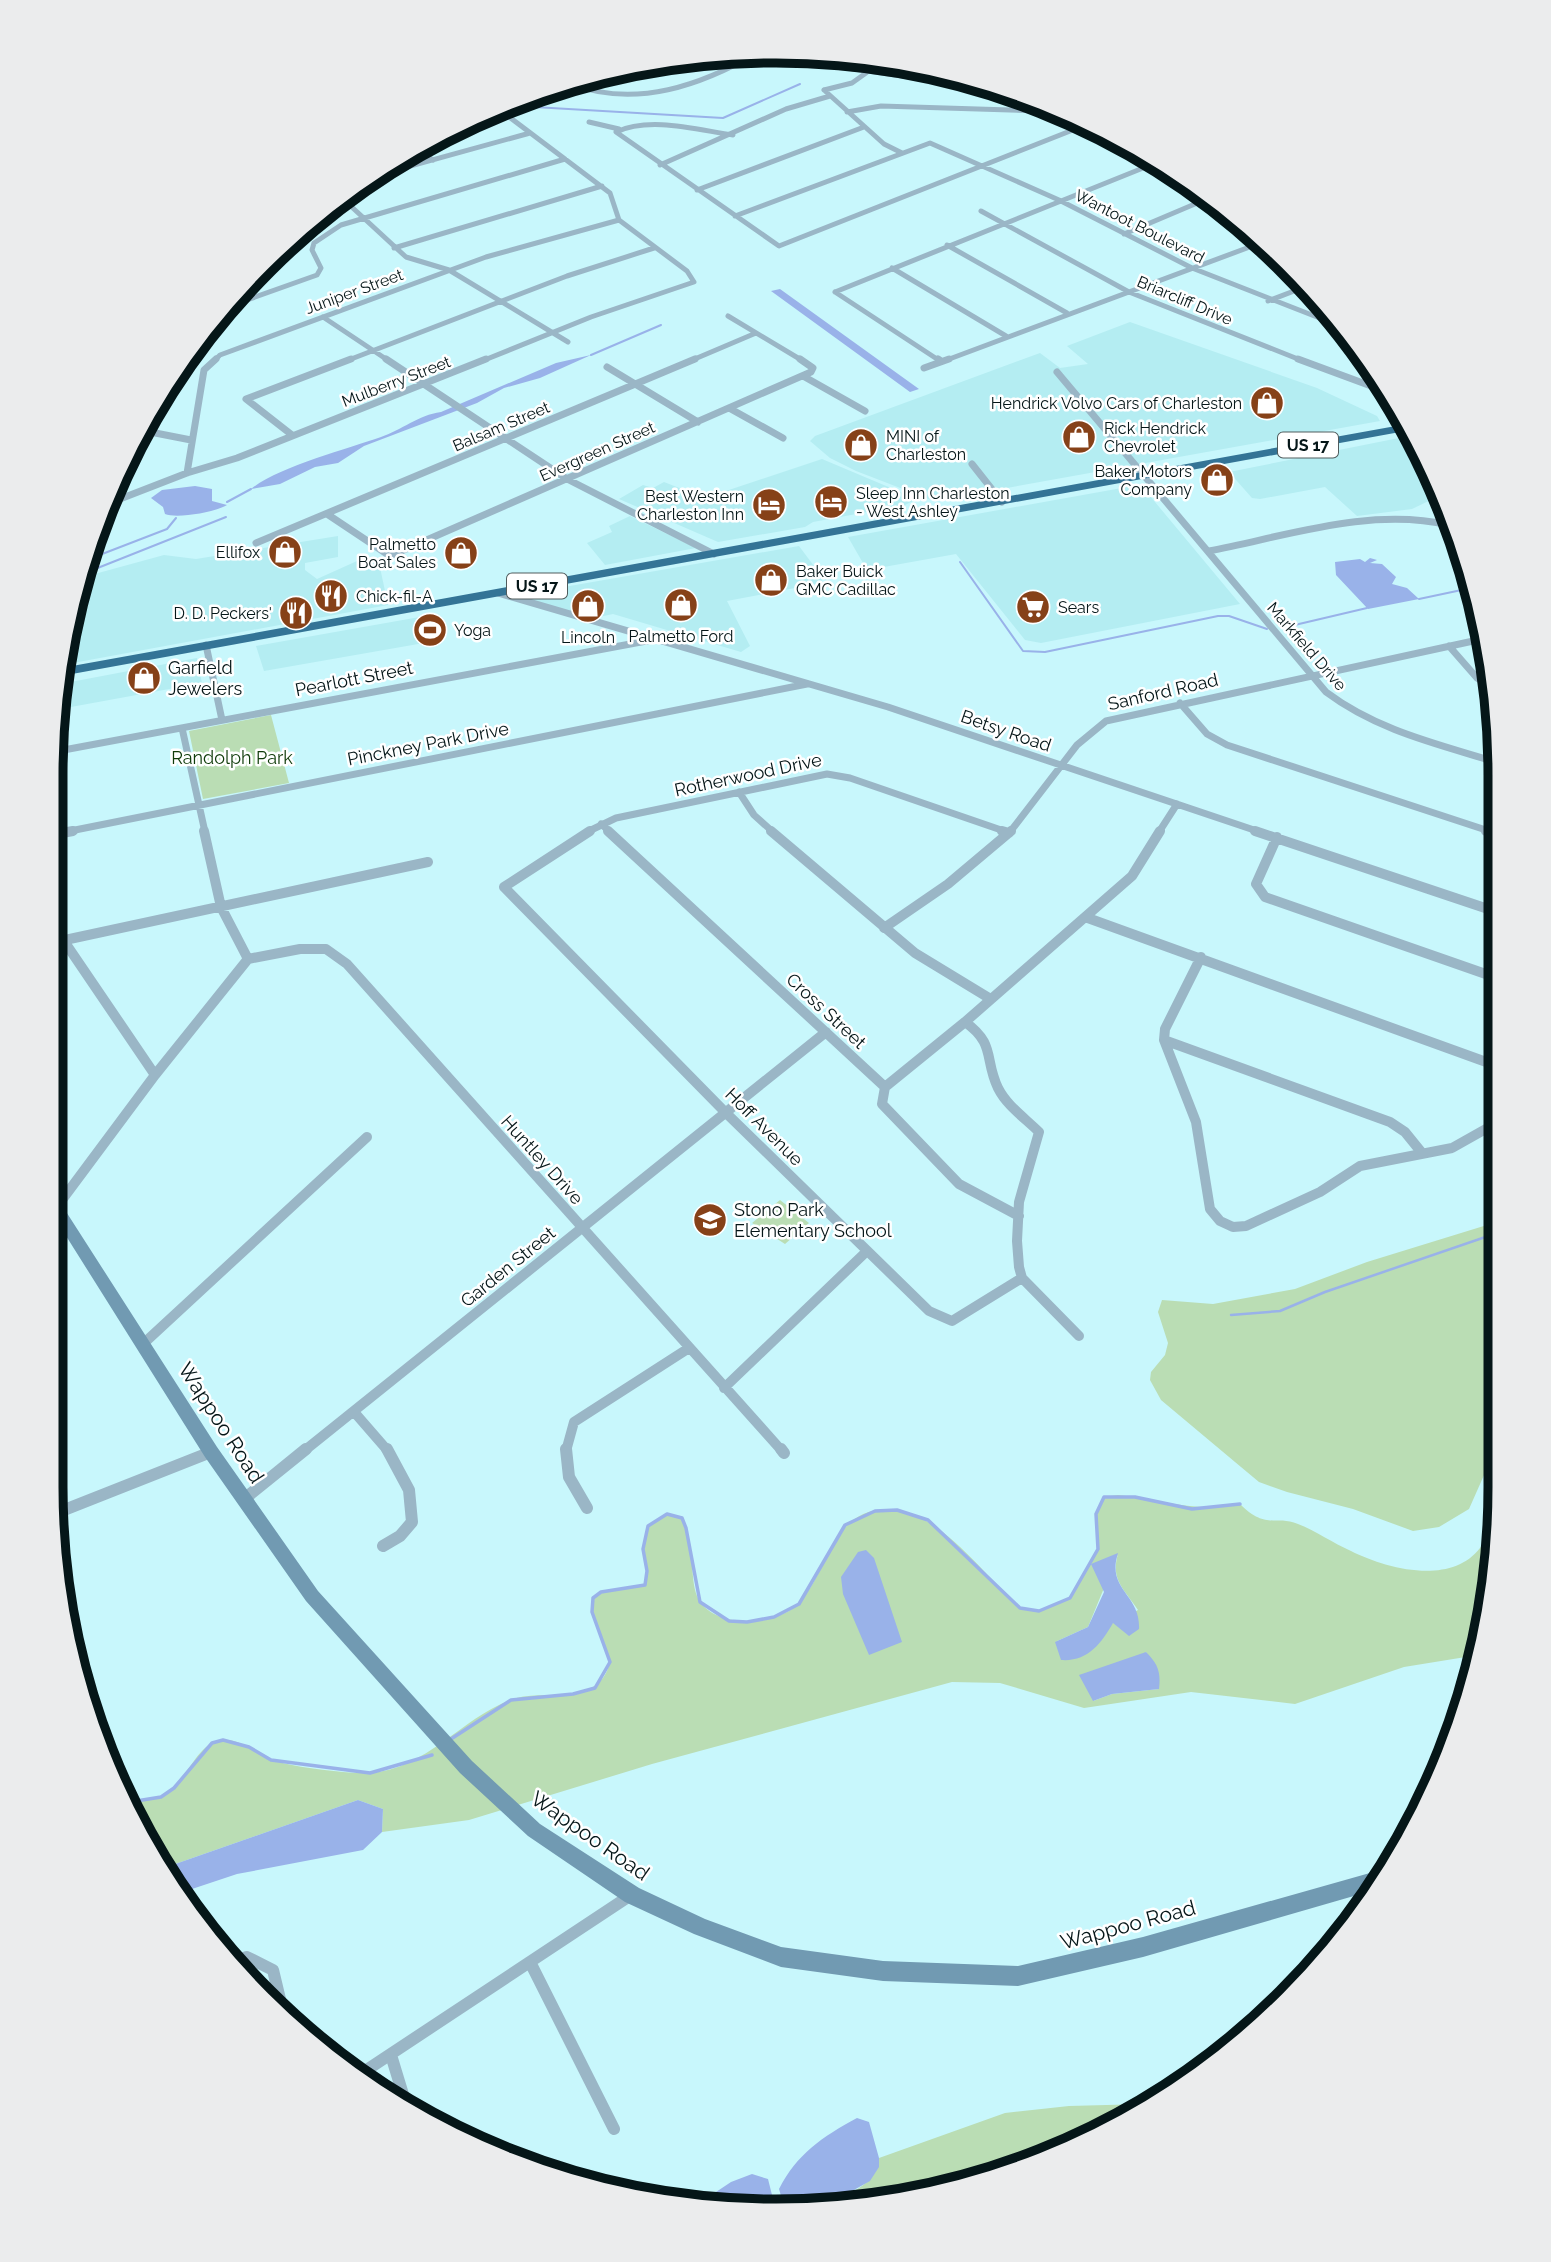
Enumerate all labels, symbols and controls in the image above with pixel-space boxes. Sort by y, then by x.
street label: Wantoot Boulevard [1072,186,1208,267]
street label: Juniper Street [303,265,406,318]
street label: Briarcliff Drive [1134,272,1235,329]
street label: Mulberry Street [339,352,454,411]
shop icon: Hendrick Volvo Cars of Charleston [1248,384,1286,422]
place label: Hendrick Volvo Cars of Charleston [991,394,1242,413]
street label: Balsam Street [450,397,553,455]
street label: Evergreen Street [537,417,658,485]
shop icon: Rick Hendrick Chevrolet [1060,418,1098,456]
place label: Rick Hendrick Chevrolet [1104,419,1206,456]
shop icon: MINI of Charleston [842,426,880,464]
place label: MINI of Charleston [886,427,966,464]
road number: US 17 [1278,432,1338,458]
shop icon: Baker Motors Company [1198,461,1236,499]
place label: Baker Motors Company [1094,462,1192,499]
hotel icon: Sleep Inn Charleston - West Ashley [812,483,850,521]
place label: Sleep Inn Charleston - West Ashley [856,484,1010,521]
hotel icon: Best Western Charleston Inn [750,486,788,524]
place label: Best Western Charleston Inn [637,487,744,524]
shop icon: Ellifox [266,533,304,571]
shop icon: Palmetto Boat Sales [442,534,480,572]
place label: Palmetto Boat Sales [358,535,436,572]
place label: Ellifox [216,543,260,562]
shop icon: Baker Buick GMC Cadillac [752,561,790,599]
place label: Baker Buick GMC Cadillac [796,562,896,599]
road number: US 17 [507,573,567,598]
restaurant icon: Chick-fil-A [312,577,350,615]
shop icon: Palmetto Ford [662,586,700,624]
place label: Chick-fil-A [356,587,433,606]
shop icon: Lincoln [569,587,607,625]
supermarket icon: Sears [1014,588,1052,626]
restaurant icon: D. D. Peckers' [277,594,315,632]
place label: Sears [1058,598,1099,617]
street label: Markfield Drive [1263,598,1350,694]
place label: D. D. Peckers' [173,604,272,623]
sports icon: Yoga [411,611,449,649]
place label: Yoga [454,621,491,640]
place label: Palmetto Ford [629,627,733,646]
place label: Lincoln [561,628,615,647]
place label: Garfield Jewelers [168,657,242,699]
street label: Pearlott Street [293,657,415,700]
shop icon: Garfield Jewelers [125,659,163,697]
street label: Sanford Road [1106,669,1220,714]
street label: Betsy Road [958,705,1054,756]
street label: Pinckney Park Drive [345,717,511,769]
park label: Randolph Park [171,747,293,768]
street label: Rotherwood Drive [672,749,824,800]
street label: Cross Street [782,969,870,1053]
street label: Hoff Avenue [721,1084,808,1170]
street label: Huntley Drive [497,1111,588,1209]
place label: Stono Park Elementary School [734,1199,892,1241]
school or university icon: Stono Park Elementary School [691,1201,729,1239]
street label: Garden Street [456,1222,559,1311]
street label: Wappoo Road [173,1358,270,1488]
street label: Wappoo Road [526,1786,654,1886]
street label: Wappoo Road [1058,1894,1198,1955]

